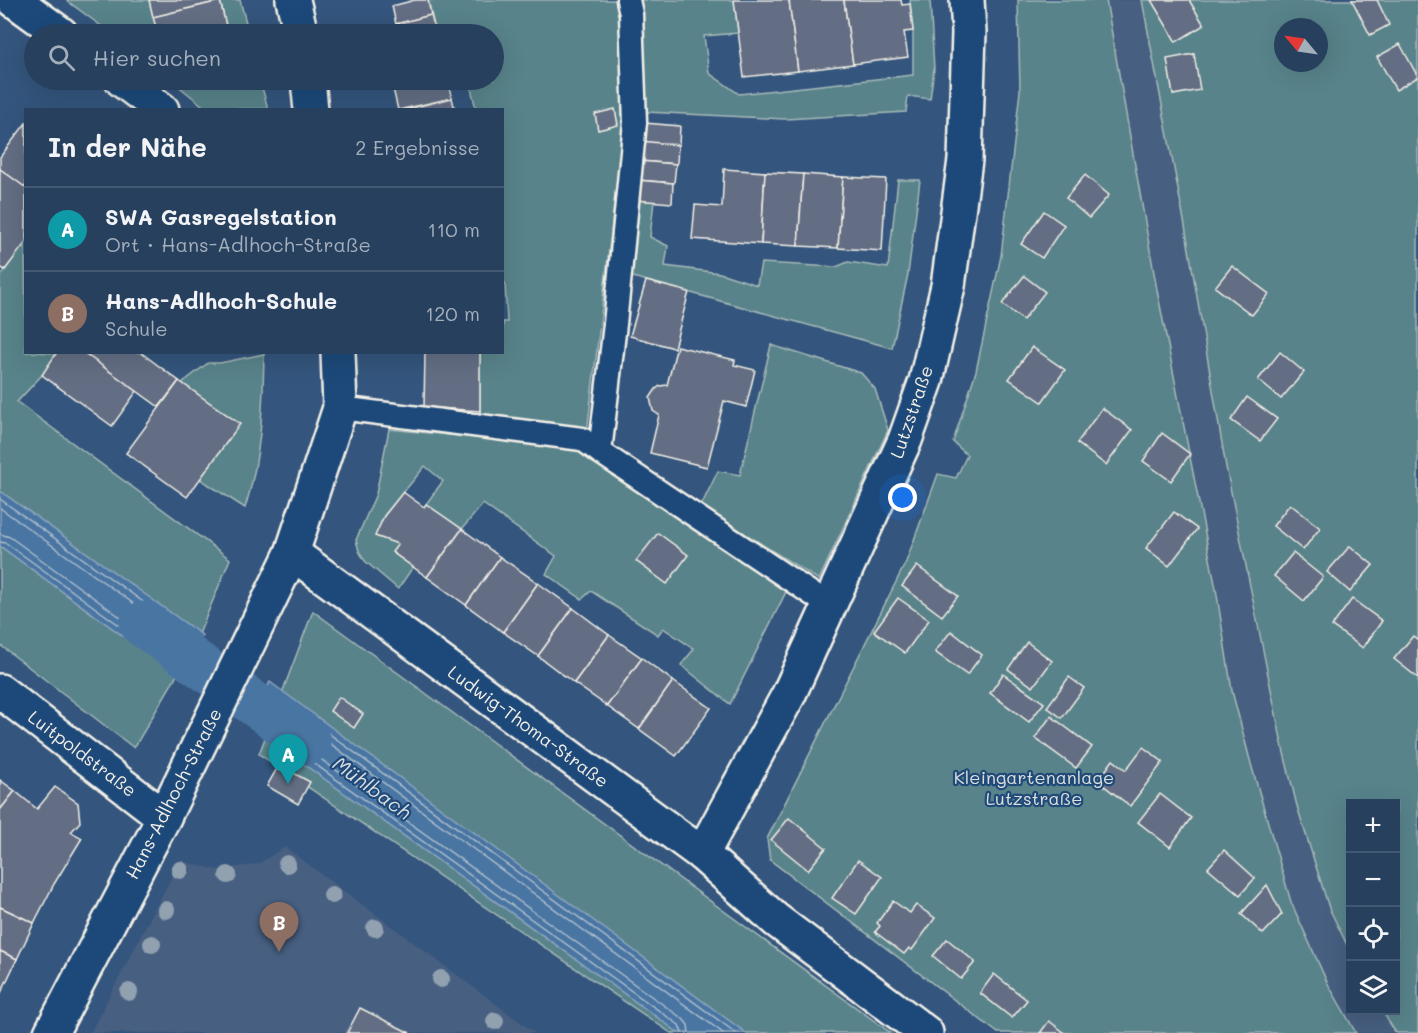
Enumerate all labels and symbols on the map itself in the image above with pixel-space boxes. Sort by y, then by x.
north arrow [1274,18,1328,72]
street label: Lutzstraße [884,362,938,461]
your location [888,483,917,512]
street label: Ludwig-Thoma-Straße [443,660,614,793]
street label: Hans-Adlhoch-Straße [120,704,227,883]
street label: Luitpoldstraße [23,705,142,802]
pin: A [268,734,308,784]
water label: Mühlbach [328,750,417,825]
park label: Kleingartenanlage Lutzstraße [954,765,1114,810]
pin: B [260,902,298,952]

